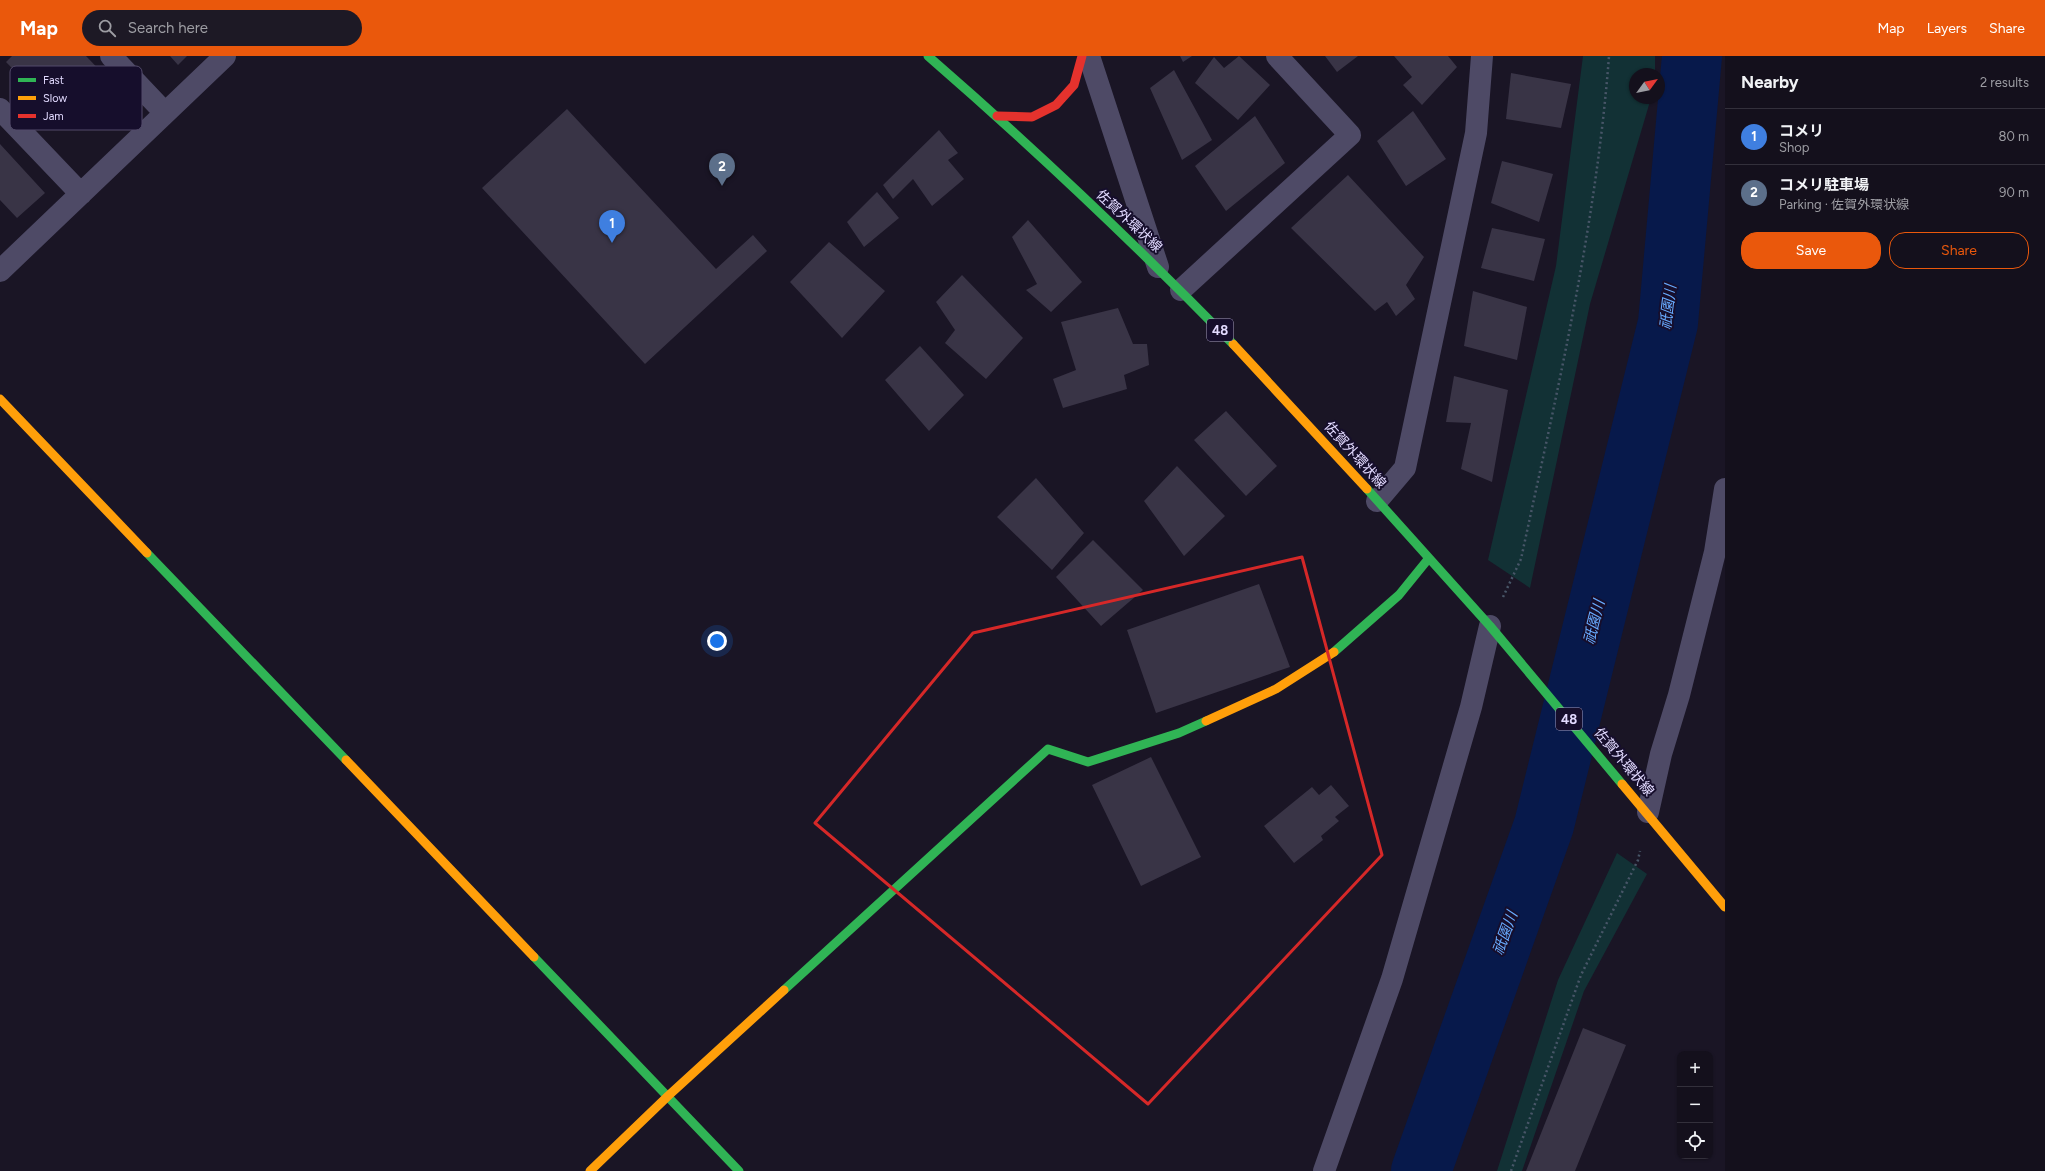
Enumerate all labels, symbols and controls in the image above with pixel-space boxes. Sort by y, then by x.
search box [82,10,362,46]
text: Map [20,17,58,40]
icon: search [96,17,118,39]
text: Search here [128,19,208,37]
text: Map [1877,20,1905,37]
text: Layers [1927,20,1967,37]
text: Share [1989,20,2025,37]
legend [10,66,142,130]
north arrow [1629,68,1665,104]
text: Nearby [1741,72,1799,92]
text: Fast [43,74,64,87]
text: 2 results [1980,75,2029,90]
text: Slow [43,92,67,105]
text: Jam [43,110,64,123]
text: コメリ [1779,122,1824,140]
text: 1 [1751,129,1757,144]
text: 80 m [1998,129,2029,144]
text: Shop [1779,140,1809,155]
pin: 2 [709,153,735,186]
text: コメリ駐車場 [1779,176,1869,194]
text: 2 [1750,185,1758,200]
text: 90 m [1999,185,2029,200]
street label: 佐賀外環状線 [1092,186,1166,256]
text: Parking · 佐賀外環状線 [1779,197,1909,212]
pin: 1 [599,210,625,243]
button: Save [1741,232,1881,269]
button: Share [1889,232,2029,269]
water label: 祇園川 [1656,282,1680,330]
road number: 48 [1207,319,1233,341]
street label: 佐賀外環状線 [1321,418,1389,492]
water label: 祇園川 [1580,596,1609,646]
your location [707,631,727,651]
road number: 48 [1556,708,1582,730]
street label: 佐賀外環状線 [1590,724,1658,800]
water label: 祇園川 [1489,907,1522,957]
map controls [1677,1051,1713,1159]
button: + [1677,1051,1713,1087]
button: − [1677,1087,1713,1123]
button: locate [1677,1123,1713,1159]

